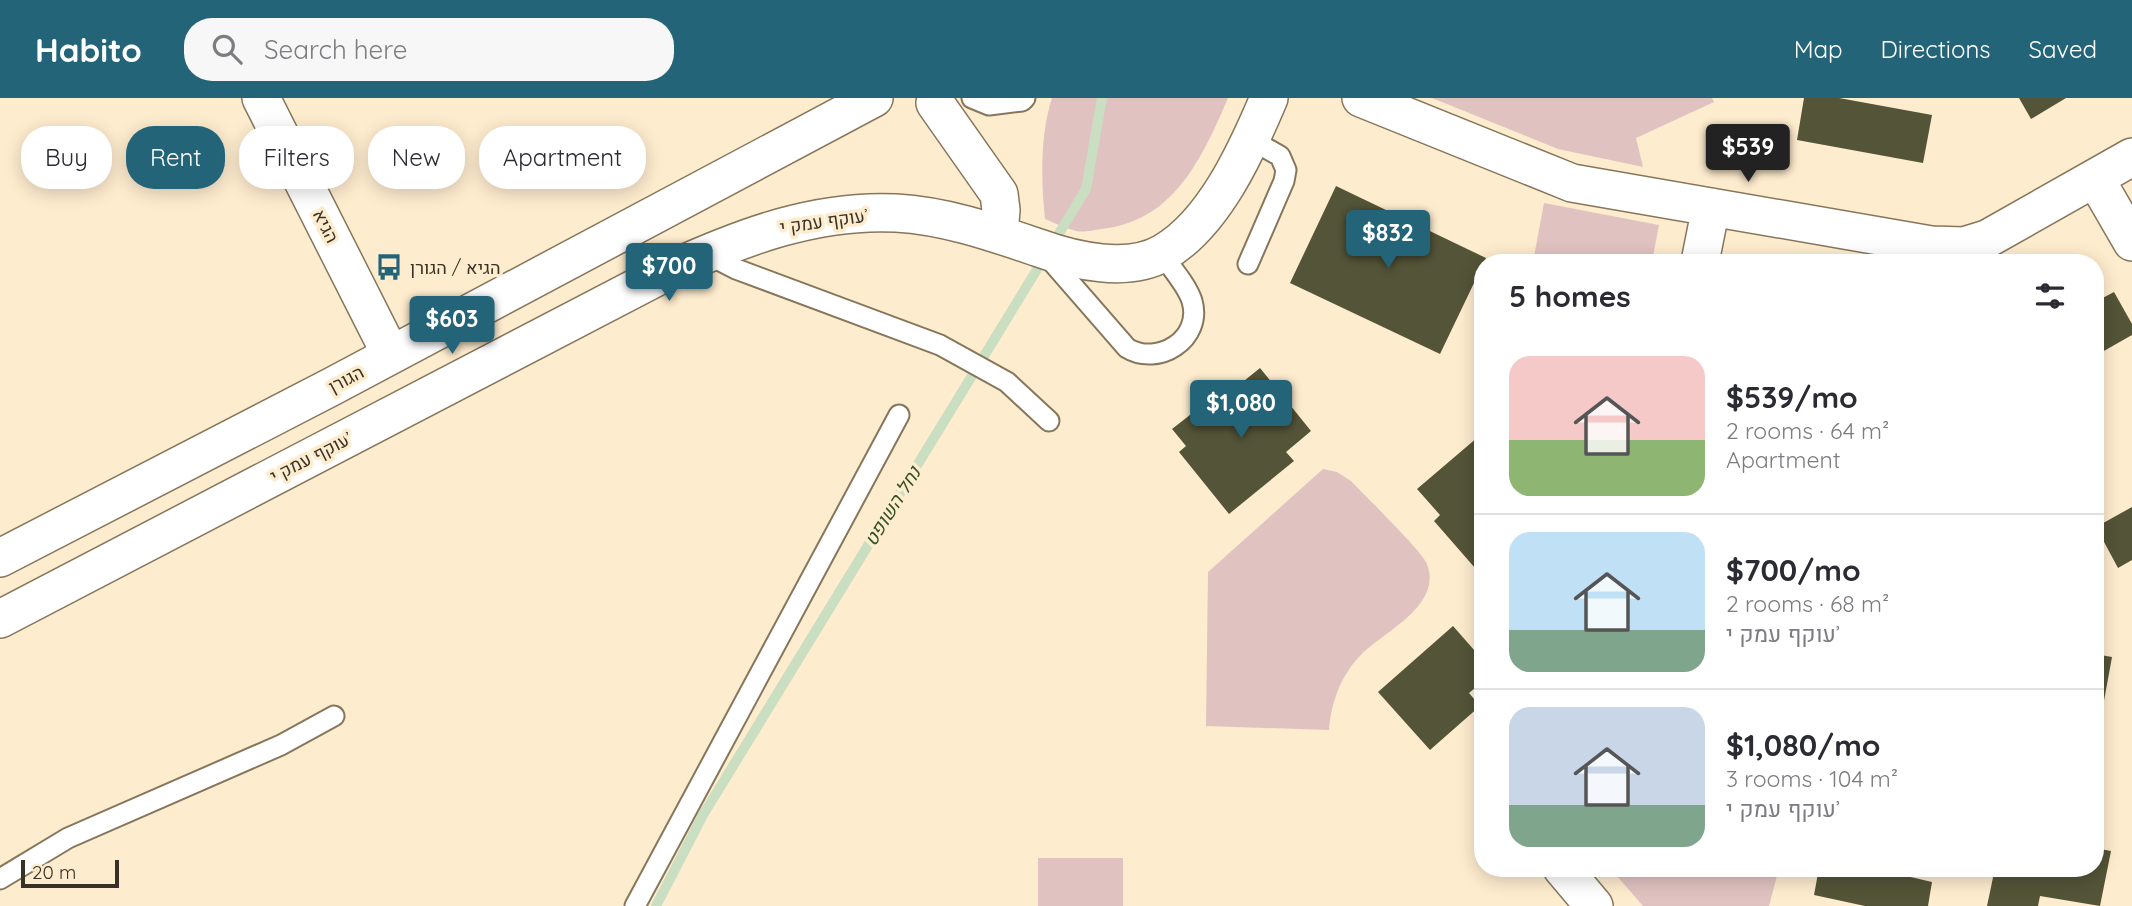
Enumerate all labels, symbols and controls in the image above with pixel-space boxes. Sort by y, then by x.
search box [184,18,674,81]
text: Habito [35,29,142,70]
icon: search [208,30,246,68]
text: Search here [264,33,407,66]
text: Map [1794,34,1843,64]
text: Directions [1881,34,1991,64]
text: Saved [2029,34,2097,64]
pin: $539 [1707,125,1789,184]
chip: Buy [21,126,112,189]
chip: Rent [126,126,225,189]
chip: Filters [239,126,354,189]
chip: New [368,126,465,189]
chip: Apartment [479,126,646,189]
text: $539 [1722,132,1774,161]
street label: עוקף עמק י’ [778,203,870,239]
street label: הגיא [308,205,344,247]
pin: $832 [1347,211,1429,270]
text: $832 [1362,218,1414,247]
pin: $700 [628,244,710,303]
text: $700 [642,251,696,280]
bus stop icon: הגיא / הגורן [374,252,404,282]
place label: הגיא / הגורן [410,256,501,279]
text: 5 homes [1509,277,1631,315]
icon: filters [2031,277,2069,315]
pin: $603 [411,296,493,356]
text: $603 [426,304,478,333]
street label: הגורן [324,360,368,398]
text: $539/mo [1726,378,1858,416]
pin: $1,080 [1184,380,1298,440]
icon: home [1565,384,1649,468]
text: $1,080 [1206,388,1276,417]
text: 2 rooms · 64 m² [1726,416,1889,445]
street label: עוקף עמק י’ [266,426,356,488]
text: Apartment [1726,445,1840,474]
water label: נחל השופט [858,461,926,550]
text: $700/mo [1726,551,1861,589]
icon: home [1565,560,1649,644]
text: 2 rooms · 68 m² [1726,589,1889,618]
text: עוקף עמק י’ [1726,619,1840,648]
text: $1,080/mo [1726,726,1881,764]
icon: home [1565,735,1649,819]
text: 3 rooms · 104 m² [1726,764,1898,793]
text: עוקף עמק י’ [1726,794,1840,823]
scale bar [21,857,119,889]
text: 20 m [32,860,76,884]

